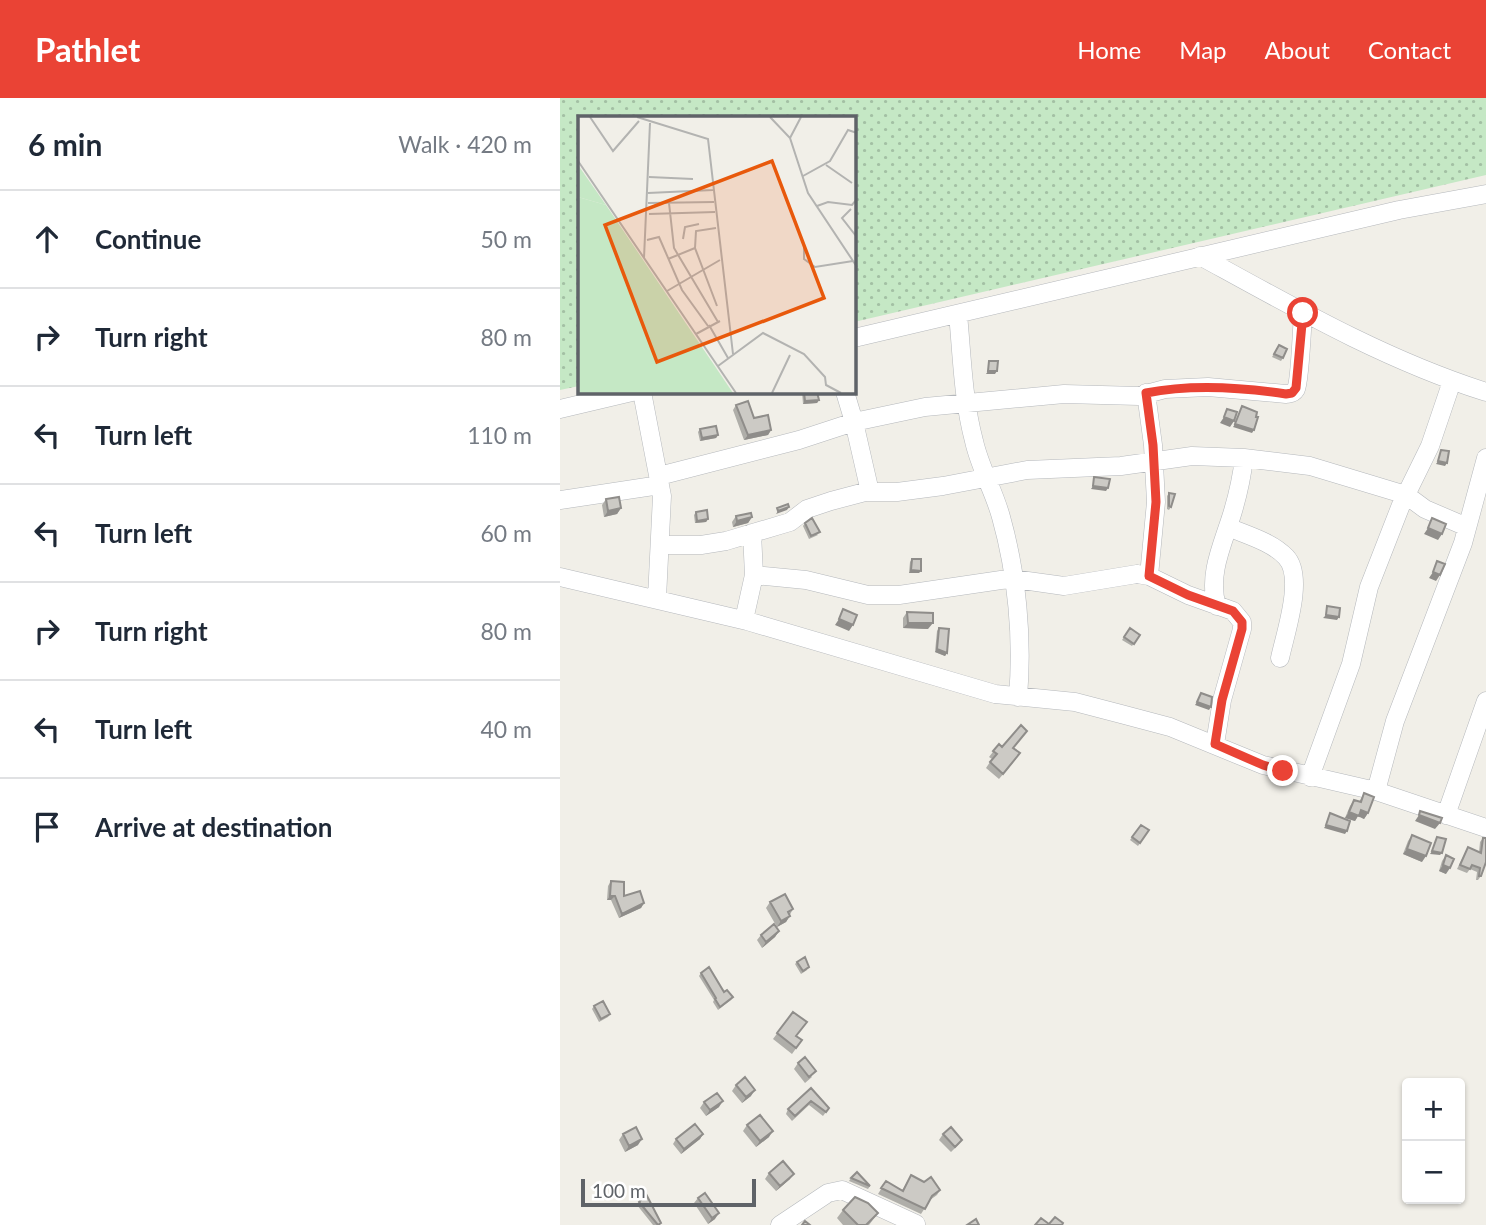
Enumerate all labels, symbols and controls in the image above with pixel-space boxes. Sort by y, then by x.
text: Pathlet [35,29,140,69]
text: Home [1077,35,1141,64]
text: Map [1179,35,1227,64]
text: About [1265,35,1330,64]
text: Contact [1368,35,1451,64]
inset map [578,116,856,394]
text: 6 min [28,126,102,162]
text: Walk · 420 m [398,130,532,158]
icon: ahead [28,220,66,258]
text: Continue [95,223,201,255]
text: 50 m [481,225,532,253]
route start [1287,297,1318,328]
icon: right [28,318,66,356]
text: Turn right [95,321,208,353]
text: 80 m [481,323,532,351]
icon: left [28,416,66,454]
text: Turn left [95,419,192,451]
text: 110 m [467,421,532,449]
icon: left [28,514,66,552]
text: Turn left [95,517,192,549]
text: 60 m [481,519,532,547]
icon: right [28,612,66,650]
text: Turn right [95,615,208,647]
text: 80 m [481,617,532,645]
icon: left [28,710,66,748]
text: Turn left [95,713,192,745]
text: 40 m [481,715,532,743]
route end [1267,755,1298,786]
icon: arrive [28,808,66,846]
text: Arrive at destination [95,811,332,843]
map controls [1402,1078,1465,1204]
button: + [1402,1078,1465,1141]
button: − [1402,1141,1465,1204]
scale bar [581,1176,756,1208]
text: 100 m [592,1179,646,1202]

